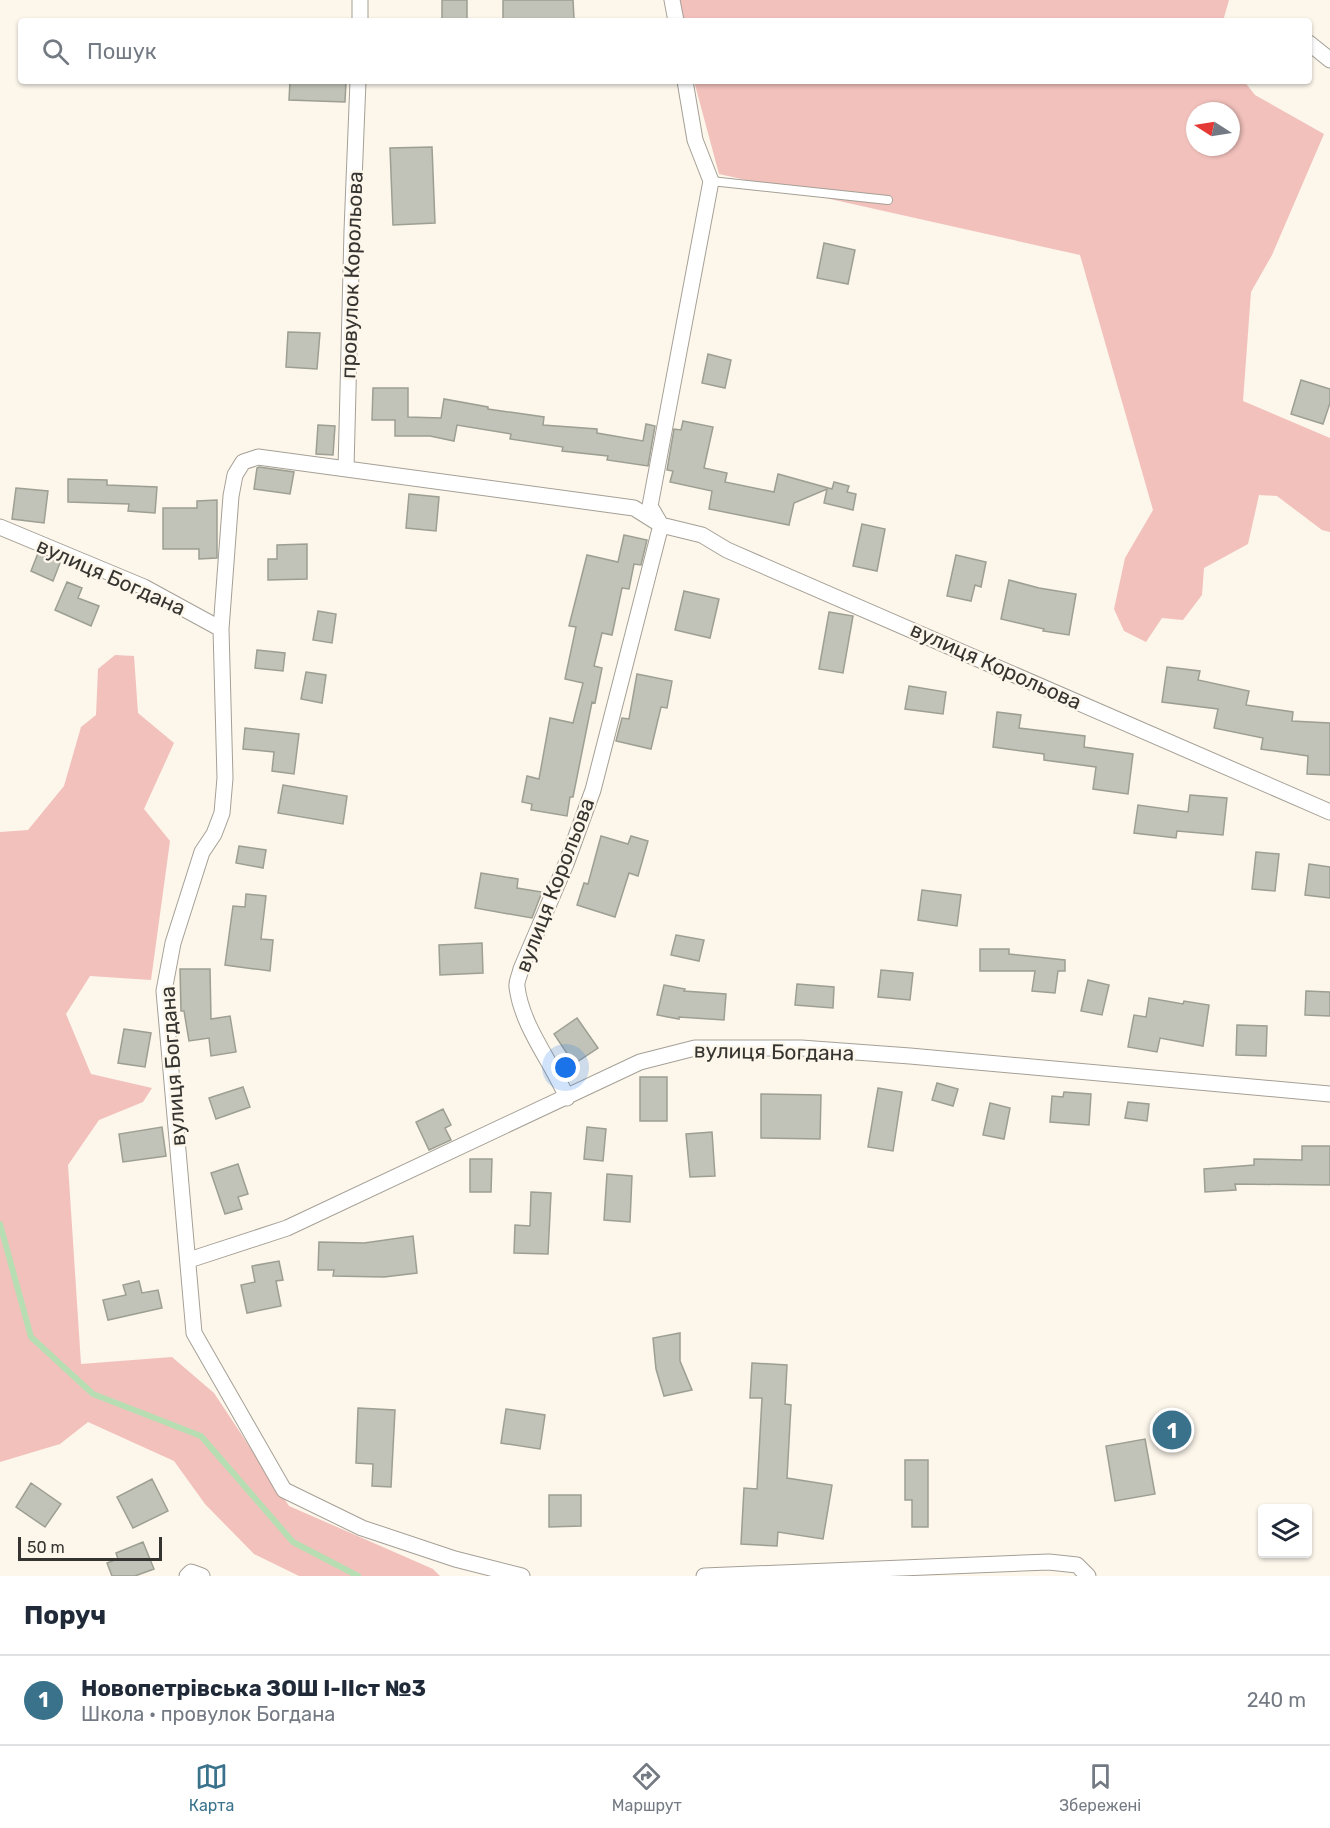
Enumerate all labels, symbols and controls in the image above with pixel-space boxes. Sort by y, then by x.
search box [18,18,1312,84]
icon: search [39,35,72,68]
text: Пошук [87,38,157,65]
north arrow [1186,102,1240,156]
street label: провулок Корольова [335,171,368,379]
street label: вулиця Богдана [33,533,189,621]
street label: вулиця Корольова [907,617,1086,714]
street label: вулиця Корольова [510,794,599,975]
street label: вулиця Богдана [154,985,191,1147]
street label: вулиця Богдана [694,1038,854,1065]
your location [551,1053,580,1082]
pin: 1 [1152,1408,1192,1452]
map controls [1258,1504,1312,1558]
button: layers [1258,1504,1312,1558]
scale bar [18,1534,162,1562]
text: 50 m [27,1538,65,1557]
text: Поруч [24,1600,106,1631]
text: Новопетрівська ЗОШ I-IIст №3 [81,1675,426,1702]
text: 1 [39,1688,48,1712]
text: 240 m [1247,1688,1306,1712]
text: Школа · провулок Богдана [81,1702,335,1726]
tab: Карта [189,1760,234,1815]
tab: Маршрут [612,1760,682,1815]
tab: Збережені [1059,1760,1141,1815]

